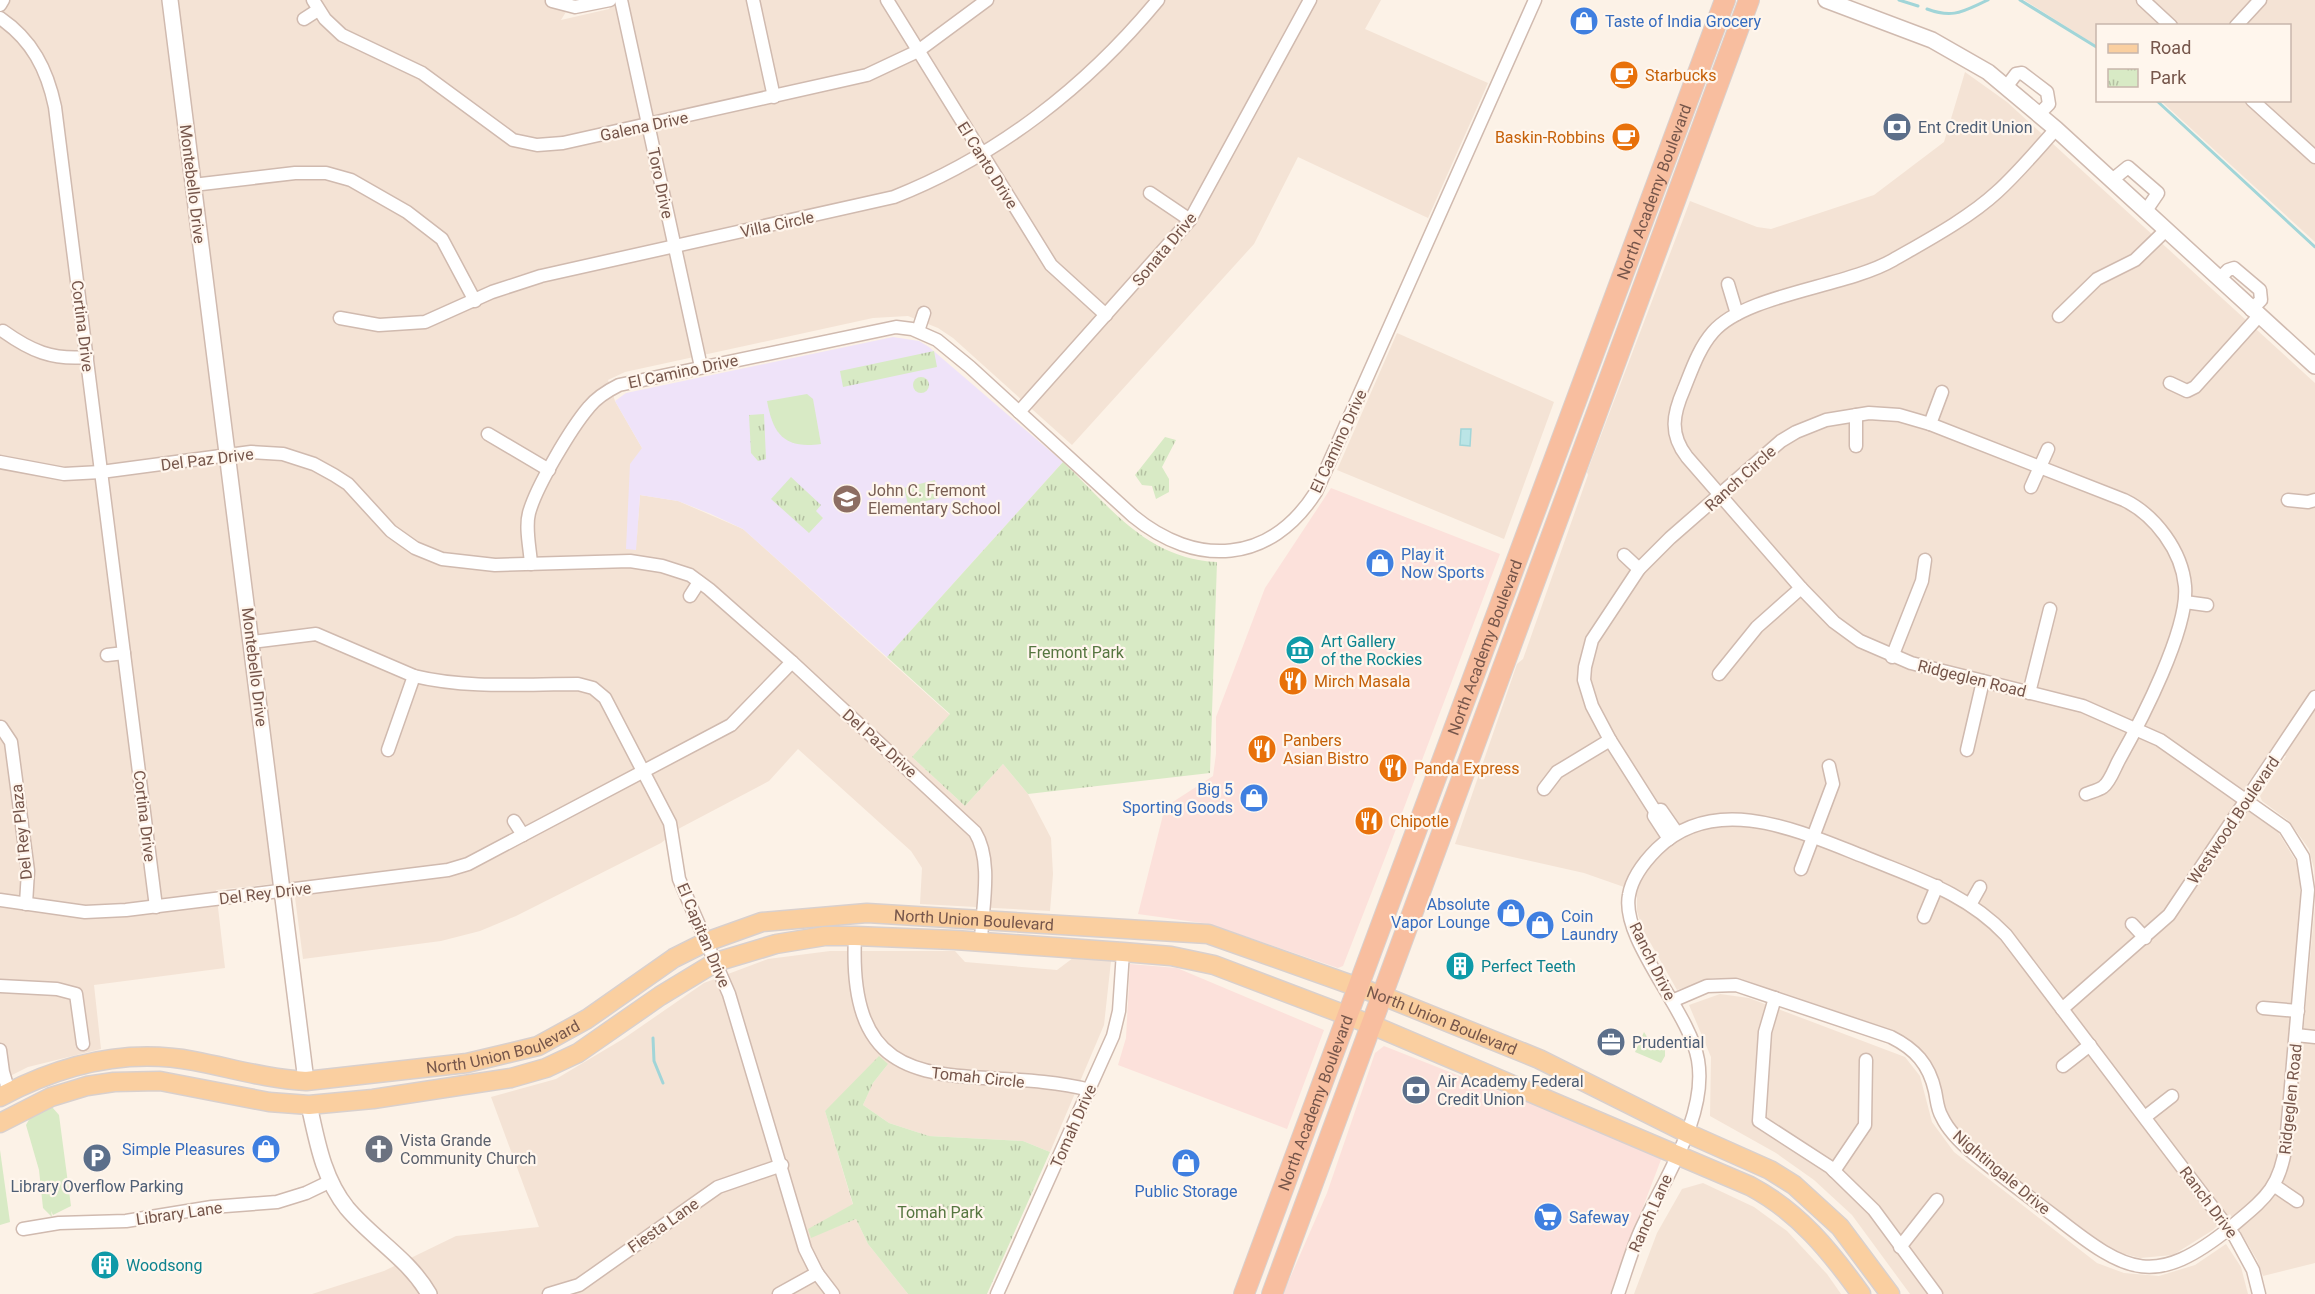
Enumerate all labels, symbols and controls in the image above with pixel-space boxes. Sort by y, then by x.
shop icon: Taste of India Grocery [1568,5,1600,37]
place label: Taste of India Grocery [1605,12,1761,31]
legend [2096,24,2291,102]
text: Road [2150,37,2191,58]
cafe icon: Starbucks [1608,59,1640,91]
place label: Starbucks [1645,66,1716,85]
text: Park [2150,67,2187,88]
street label: North Academy Boulevard [1613,101,1695,282]
street label: Galena Drive [598,108,690,145]
bank icon: Ent Credit Union [1881,111,1913,143]
street label: El Canto Drive [953,118,1022,212]
place label: Ent Credit Union [1918,118,2032,137]
cafe icon: Baskin-Robbins [1610,121,1642,153]
street label: Montebello Drive [176,123,209,245]
place label: Baskin-Robbins [1495,128,1605,147]
street label: Toro Drive [644,146,677,220]
street label: Villa Circle [739,207,816,242]
street label: Sonata Drive [1128,209,1201,290]
street label: Cortina Drive [67,279,98,373]
street label: El Camino Drive [626,351,740,392]
street label: El Camino Drive [1306,386,1371,496]
street label: Ranch Circle [1701,442,1780,515]
street label: Del Paz Drive [160,444,255,475]
place label: John C. Fremont Elementary School [868,481,1001,518]
school or university icon: John C. Fremont Elementary School [831,483,863,515]
place label: Play it Now Sports [1401,545,1484,582]
shop icon: Play it Now Sports [1364,547,1396,579]
street label: North Academy Boulevard [1444,557,1526,738]
street label: Montebello Drive [238,606,271,728]
place label: Art Gallery of the Rockies [1321,632,1422,669]
museum icon: Art Gallery of the Rockies [1284,634,1316,666]
park label: Fremont Park [1028,643,1125,662]
street label: Ridgeglen Road [1916,656,2028,701]
restaurant icon: Mirch Masala [1277,665,1309,697]
place label: Mirch Masala [1314,672,1411,691]
street label: Del Paz Drive [839,705,921,782]
place label: Panbers Asian Bistro [1283,731,1369,768]
restaurant icon: Panbers Asian Bistro [1246,733,1278,765]
restaurant icon: Panda Express [1377,752,1409,784]
street label: Westwood Boulevard [2184,753,2283,888]
place label: Panda Express [1414,759,1520,778]
street label: Cortina Drive [129,769,160,863]
place label: Big 5 Sporting Goods [1122,780,1233,817]
shop icon: Big 5 Sporting Goods [1238,782,1270,814]
street label: Del Rey Plaza [7,783,36,881]
restaurant icon: Chipotle [1353,805,1385,837]
place label: Chipotle [1390,812,1449,831]
street label: Del Rey Drive [218,878,312,909]
street label: El Capitan Drive [673,880,734,990]
place label: Absolute Vapor Lounge [1391,895,1490,932]
shop icon: Absolute Vapor Lounge [1495,897,1527,929]
street label: North Union Boulevard [893,906,1054,934]
place label: Coin Laundry [1561,907,1619,944]
shop icon: Coin Laundry [1524,909,1556,941]
street label: Ranch Drive [1625,919,1680,1003]
building icon: Perfect Teeth [1444,950,1476,982]
place label: Perfect Teeth [1481,957,1576,976]
street label: North Union Boulevard [1364,982,1520,1059]
street label: North Academy Boulevard [1274,1013,1357,1193]
street label: North Union Boulevard [425,1016,583,1078]
office icon: Prudential [1595,1026,1627,1058]
place label: Prudential [1632,1033,1704,1052]
street label: Ridgeglen Road [2275,1043,2306,1155]
street label: Tomah Circle [930,1063,1026,1092]
place label: Air Academy Federal Credit Union [1437,1072,1584,1109]
bank icon: Air Academy Federal Credit Union [1400,1074,1432,1106]
street label: Tomah Drive [1047,1082,1100,1171]
street label: Nightingale Drive [1949,1126,2054,1219]
place label: Vista Grande Community Church [400,1131,536,1168]
shop icon: Simple Pleasures [250,1133,282,1165]
church icon: Vista Grande Community Church [363,1133,395,1165]
place label: Simple Pleasures [122,1140,245,1159]
parking icon: Library Overflow Parking [81,1142,113,1174]
shop icon: Public Storage [1170,1147,1202,1179]
street label: Ranch Drive [2176,1163,2242,1242]
street label: Ranch Lane [1625,1171,1676,1255]
place label: Library Overflow Parking [10,1177,184,1196]
place label: Public Storage [1134,1182,1238,1201]
street label: Fiesta Lane [624,1194,702,1257]
street label: Library Lane [135,1198,223,1229]
supermarket icon: Safeway [1532,1201,1564,1233]
park label: Tomah Park [897,1203,984,1222]
place label: Safeway [1569,1208,1630,1227]
building icon: Woodsong [89,1249,121,1281]
place label: Woodsong [126,1256,202,1275]

